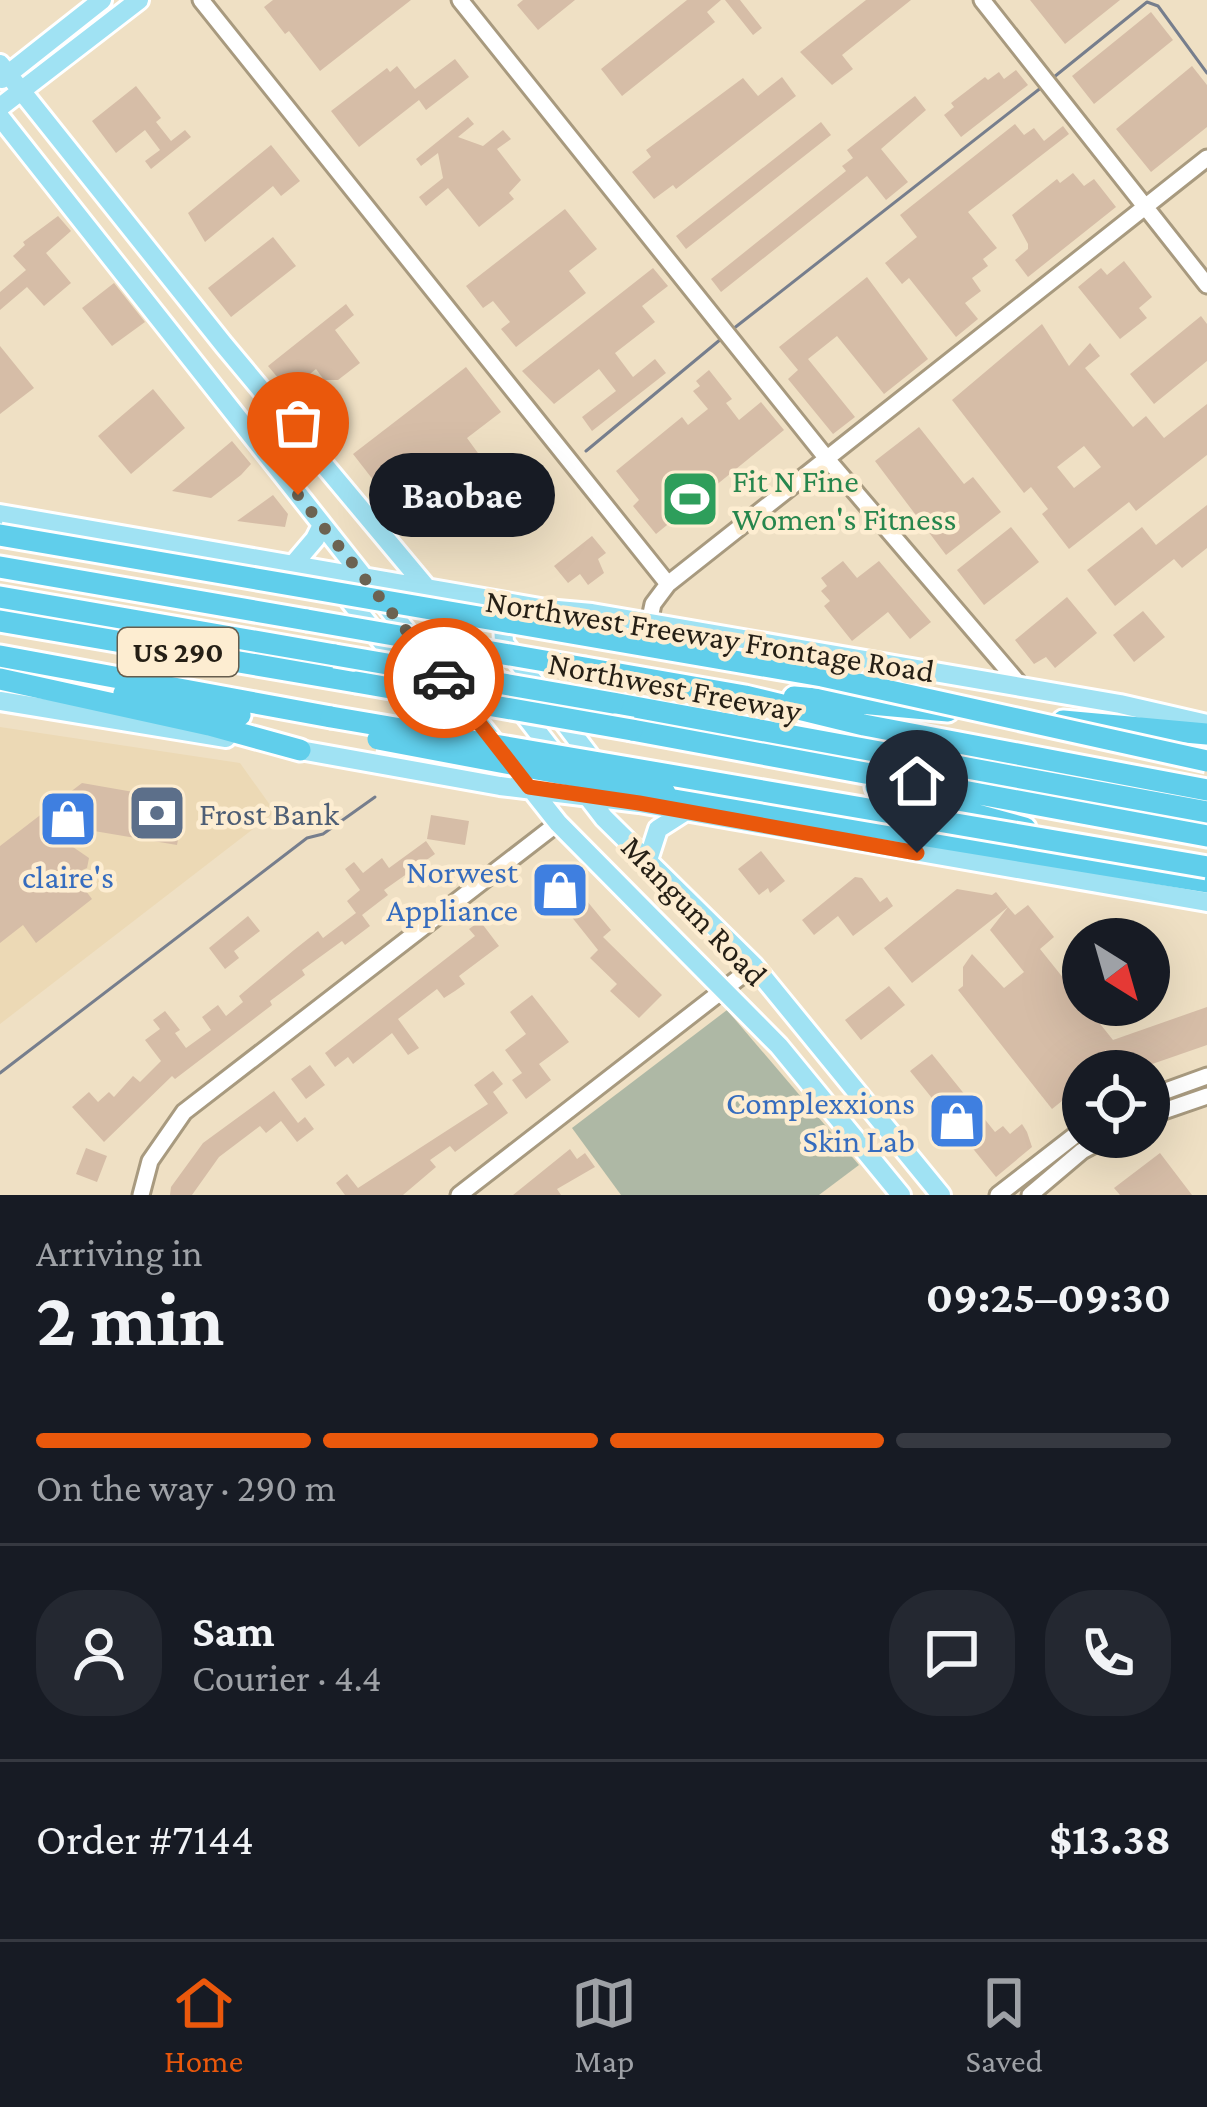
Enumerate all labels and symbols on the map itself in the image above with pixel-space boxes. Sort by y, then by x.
pin [247,372,349,495]
callout: Baobae [370,453,556,537]
place label: Fit N Fine Women's Fitness [732,462,957,537]
sports icon: Fit N Fine Women's Fitness [659,468,721,530]
street label: Northwest Freeway Frontage Road [483,580,937,690]
courier [384,618,504,738]
road number: US 290 [118,628,238,676]
street label: Northwest Freeway [545,642,805,730]
pin [866,730,968,853]
bank icon: Frost Bank [126,782,188,844]
shop icon: claire's [37,788,99,850]
place label: Frost Bank [199,795,340,832]
street label: Mangum Road [614,828,775,993]
place label: Norwest Appliance [386,853,519,928]
place label: claire's [22,858,114,895]
shop icon: Norwest Appliance [529,859,591,921]
north arrow [1062,918,1170,1026]
place label: Complexxions Skin Lab [726,1084,915,1159]
shop icon: Complexxions Skin Lab [926,1090,988,1152]

